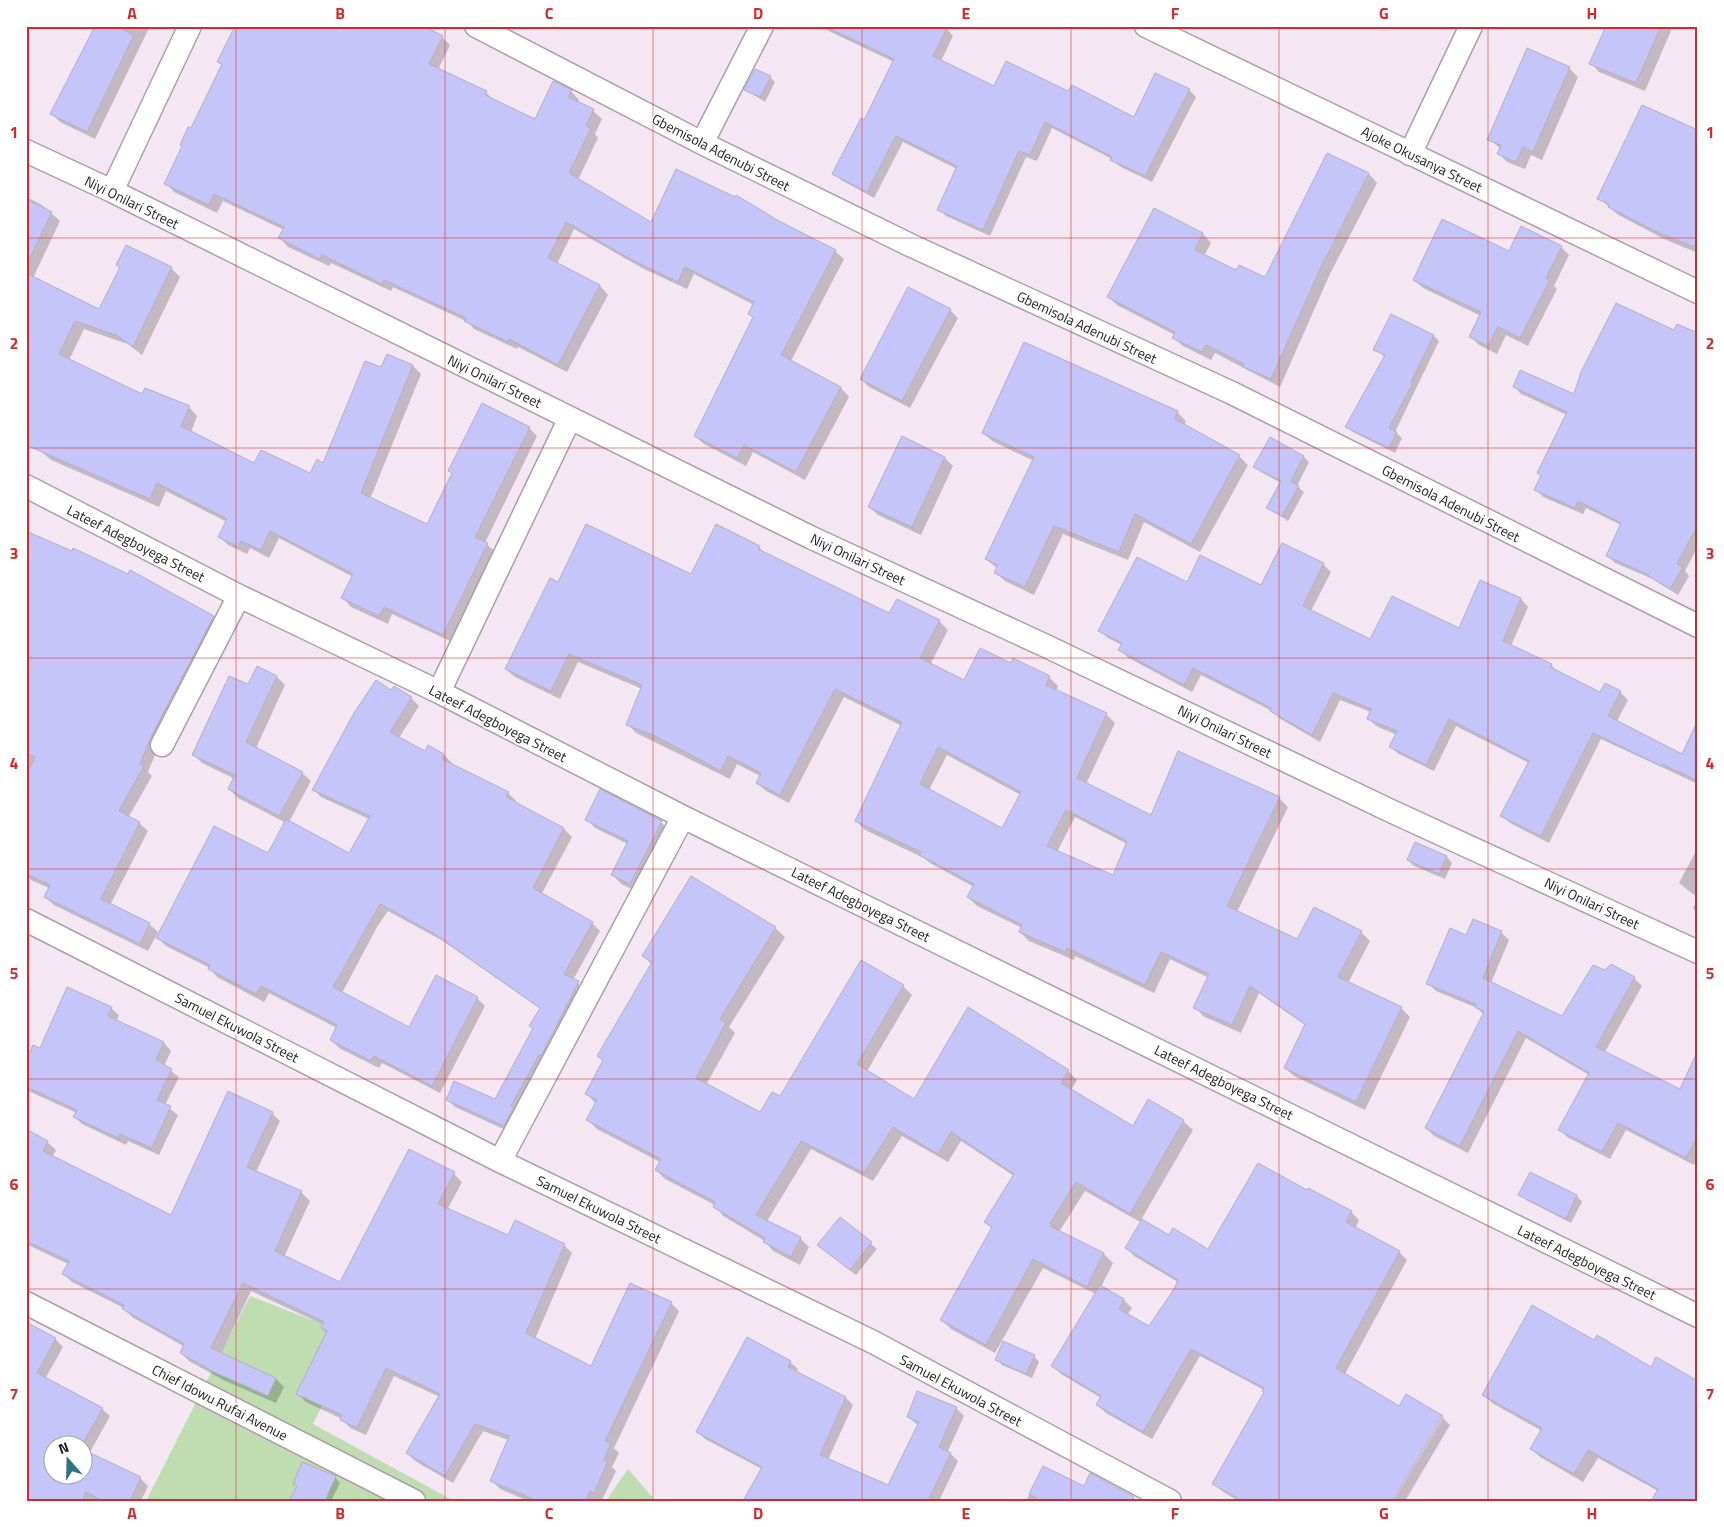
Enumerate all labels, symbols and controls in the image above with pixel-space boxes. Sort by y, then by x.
text: A [127,1,137,25]
text: B [335,1,345,25]
text: C [545,1,554,25]
text: D [753,1,763,25]
text: E [962,1,971,25]
text: F [1171,1,1180,25]
text: G [1379,1,1389,25]
text: H [1587,1,1597,25]
street label: Gbemisola Adenubi Street [648,108,794,196]
text: 1 [10,120,18,144]
street label: Ajoke Okusanya Street [1358,120,1486,198]
text: 1 [1706,120,1714,144]
street label: Niyi Onilari Street [81,170,183,234]
street label: Gbemisola Adenubi Street [1014,285,1161,369]
text: 2 [10,331,18,355]
text: 2 [1706,331,1714,355]
street label: Niyi Onilari Street [444,349,546,413]
street label: Gbemisola Adenubi Street [1378,459,1524,547]
street label: Lateef Adegboyega Street [63,499,209,587]
street label: Niyi Onilari Street [807,528,909,590]
text: 3 [10,541,18,565]
text: 3 [1706,541,1714,565]
street label: Lateef Adegboyega Street [425,679,571,767]
street label: Niyi Onilari Street [1174,699,1276,763]
text: 4 [10,751,19,775]
text: 4 [1706,751,1715,775]
street label: Lateef Adegboyega Street [788,861,934,947]
street label: Niyi Onilari Street [1541,872,1643,934]
text: 5 [10,961,19,985]
text: 5 [1706,961,1715,985]
street label: Samuel Ekuwola Street [171,987,303,1067]
street label: Lateef Adegboyega Street [1151,1039,1297,1125]
street label: Samuel Ekuwola Street [533,1170,665,1248]
text: 6 [10,1172,19,1196]
text: 6 [1706,1172,1715,1196]
street label: Lateef Adegboyega Street [1514,1219,1660,1305]
street label: Samuel Ekuwola Street [896,1349,1026,1431]
street label: Chief Idowu Rufai Avenue [148,1359,292,1445]
text: 7 [10,1382,18,1406]
text: 7 [1706,1382,1714,1406]
north arrow [42,1434,92,1484]
text: N [55,1436,72,1459]
text: A [127,1501,137,1525]
text: B [335,1501,345,1525]
text: C [545,1501,554,1525]
text: D [753,1501,763,1525]
text: E [962,1501,971,1525]
text: F [1171,1501,1180,1525]
text: G [1379,1501,1389,1525]
text: H [1587,1501,1597,1525]

